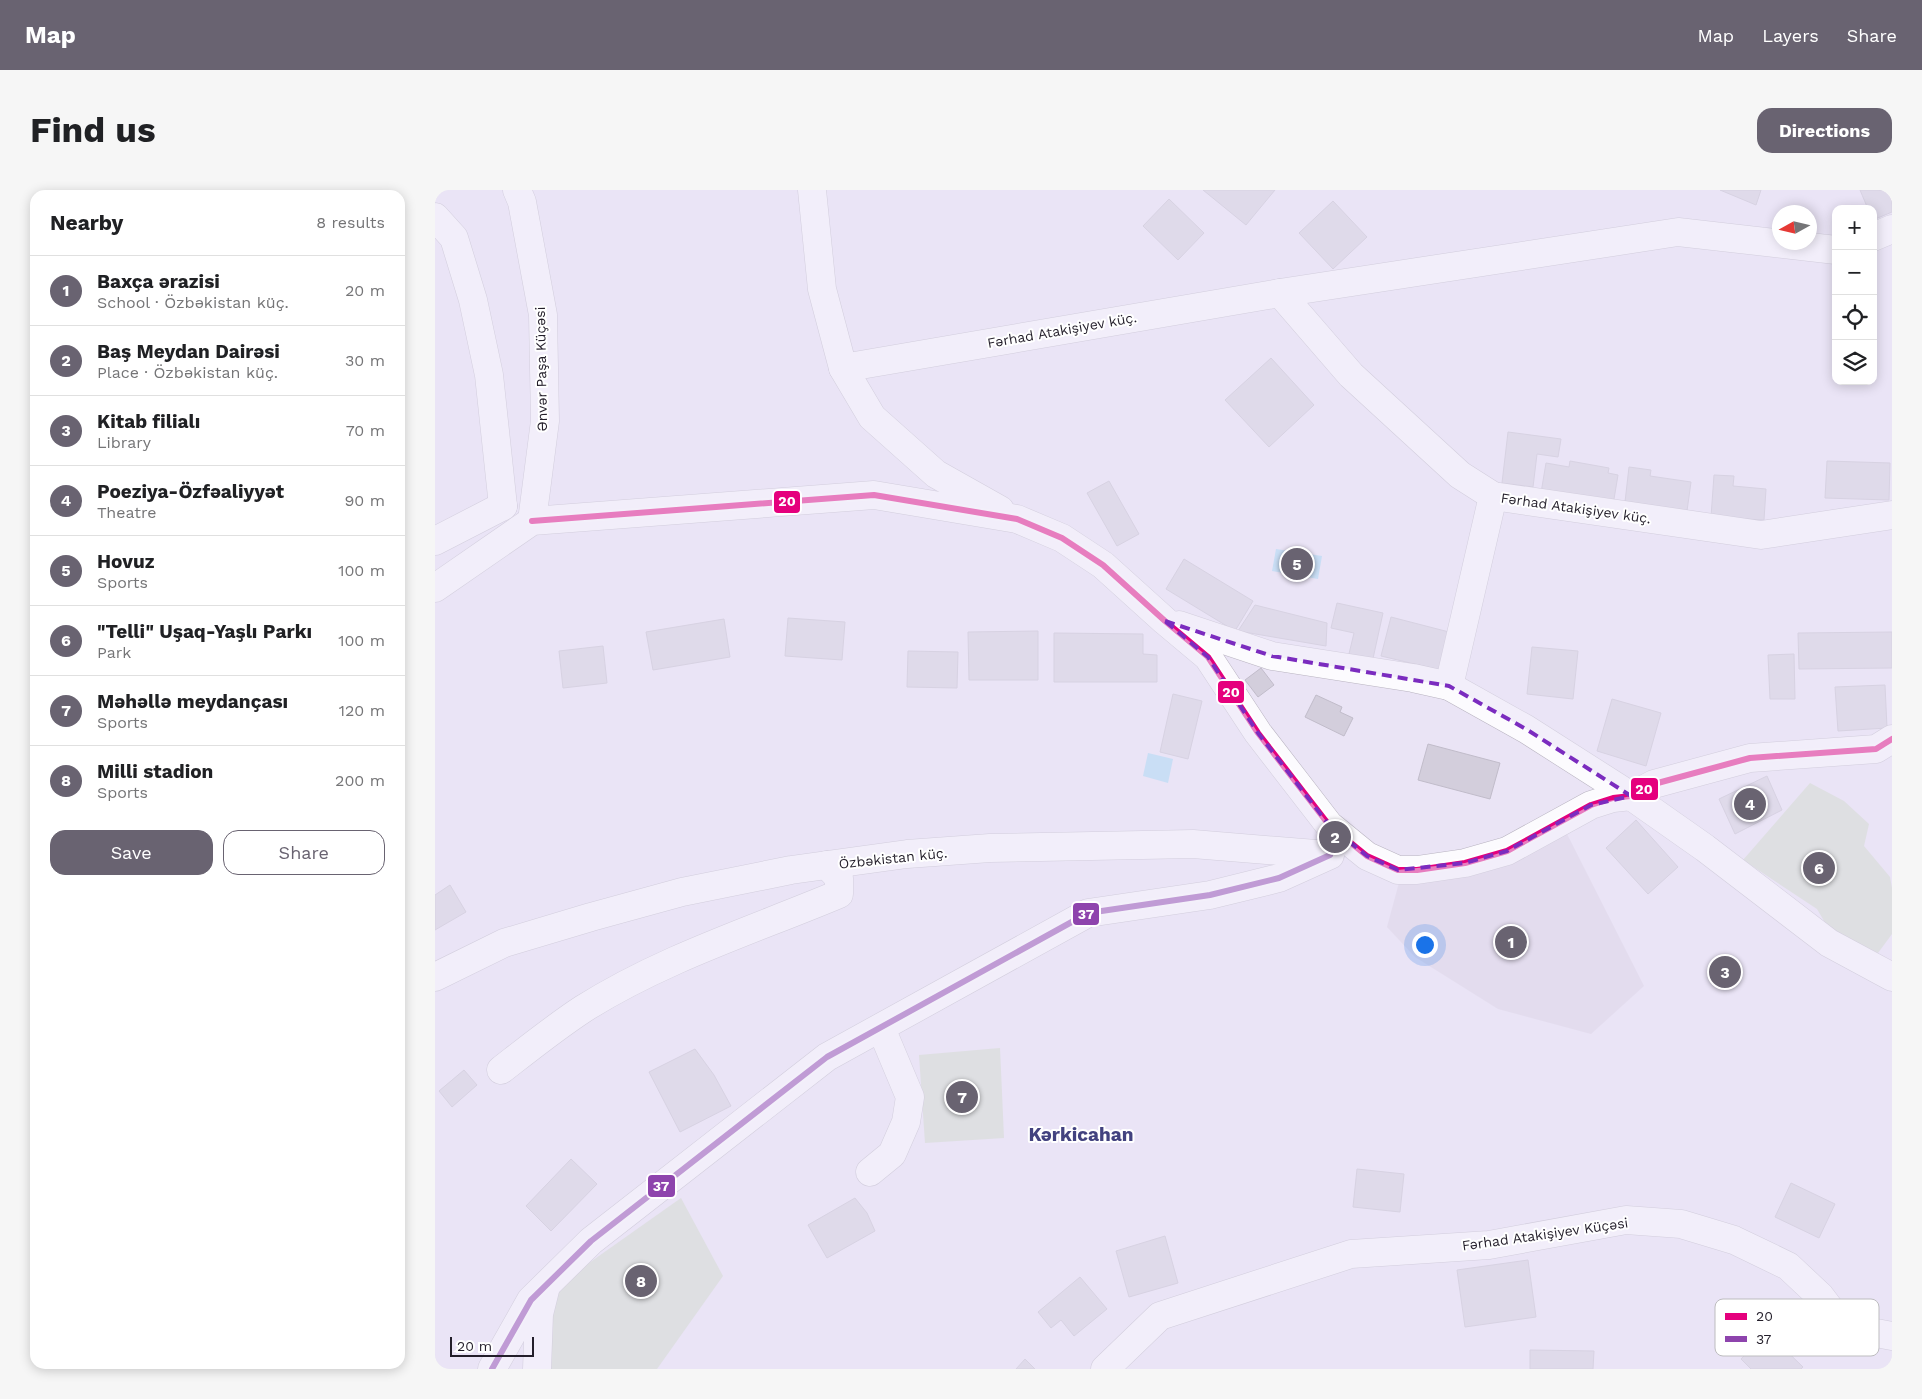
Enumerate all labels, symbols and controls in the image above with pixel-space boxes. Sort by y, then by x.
text: Map [25,21,76,49]
text: Map [1697,25,1734,46]
text: Layers [1762,25,1819,46]
text: Share [1847,25,1897,46]
button: Directions [1757,108,1892,153]
text: Find us [30,109,156,151]
north arrow [1772,205,1817,250]
map controls [1832,205,1877,385]
button: + [1832,205,1877,250]
text: Nearby [50,210,123,235]
text: 8 results [316,213,385,232]
button: − [1832,250,1877,295]
text: Baxça ərazisi [97,270,220,293]
text: 1 [63,281,69,300]
text: 20 m [345,281,385,300]
text: School · Özbəkistan küç. [97,293,289,312]
button: locate [1832,295,1877,340]
street label: Ənvər Paşa Küçəsi [532,307,550,431]
street label: Fərhad Atakişiyev küç. [986,309,1138,351]
text: Baş Meydan Dairəsi [97,340,280,363]
button: layers [1832,340,1877,385]
text: 2 [61,351,71,370]
text: 30 m [345,351,385,370]
text: Place · Özbəkistan küç. [97,363,278,382]
text: Kitab filialı [97,410,200,433]
text: 3 [61,421,71,440]
text: 70 m [346,421,385,440]
text: Library [97,433,151,452]
text: Poeziya-Özfəaliyyət [97,480,284,503]
line badge: 20 [773,490,801,514]
street label: Fərhad Atakişiyev küç. [1500,490,1652,526]
text: 4 [61,491,71,510]
text: 90 m [344,491,385,510]
text: 20 [778,493,796,509]
text: Theatre [97,503,156,522]
pin: 5 [1281,545,1313,583]
text: Hovuz [97,550,154,573]
text: 5 [61,561,71,580]
text: 100 m [338,561,385,580]
text: Sports [97,573,148,592]
text: "Telli" Uşaq-Yaşlı Parkı [97,620,312,643]
text: 6 [61,631,71,650]
text: 100 m [338,631,385,650]
text: Park [97,643,131,662]
line badge: 20 [1217,680,1245,704]
text: 20 [1222,684,1240,700]
text: Məhəllə meydançası [97,690,288,713]
text: 7 [61,701,71,720]
text: 120 m [339,701,385,720]
text: Sports [97,713,148,732]
text: Milli stadion [97,760,213,783]
text: 8 [61,771,71,790]
text: 200 m [335,771,385,790]
line badge: 20 [1630,777,1659,801]
text: 20 [1635,781,1653,797]
text: Sports [97,783,148,802]
pin: 4 [1734,785,1766,823]
pin: 2 [1319,818,1351,856]
button: Save [50,830,213,875]
button: Share [223,830,385,875]
street label: Özbəkistan küç. [838,844,948,872]
pin: 6 [1803,849,1835,887]
line badge: 37 [1072,902,1100,926]
text: 37 [1078,906,1095,922]
pin: 1 [1495,923,1527,961]
your location [1412,932,1438,958]
pin: 3 [1709,953,1741,991]
pin: 7 [946,1078,978,1116]
district label: Kərkicahan [1028,1123,1134,1146]
line badge: 37 [647,1174,676,1198]
text: 37 [653,1178,670,1194]
street label: Fərhad Atakişiyev Küçəsi [1461,1214,1629,1254]
pin: 8 [625,1262,657,1300]
legend [1715,1299,1879,1356]
text: 20 [1756,1308,1773,1324]
text: 37 [1756,1331,1772,1347]
scale bar [450,1334,534,1357]
text: 20 m [457,1338,492,1354]

